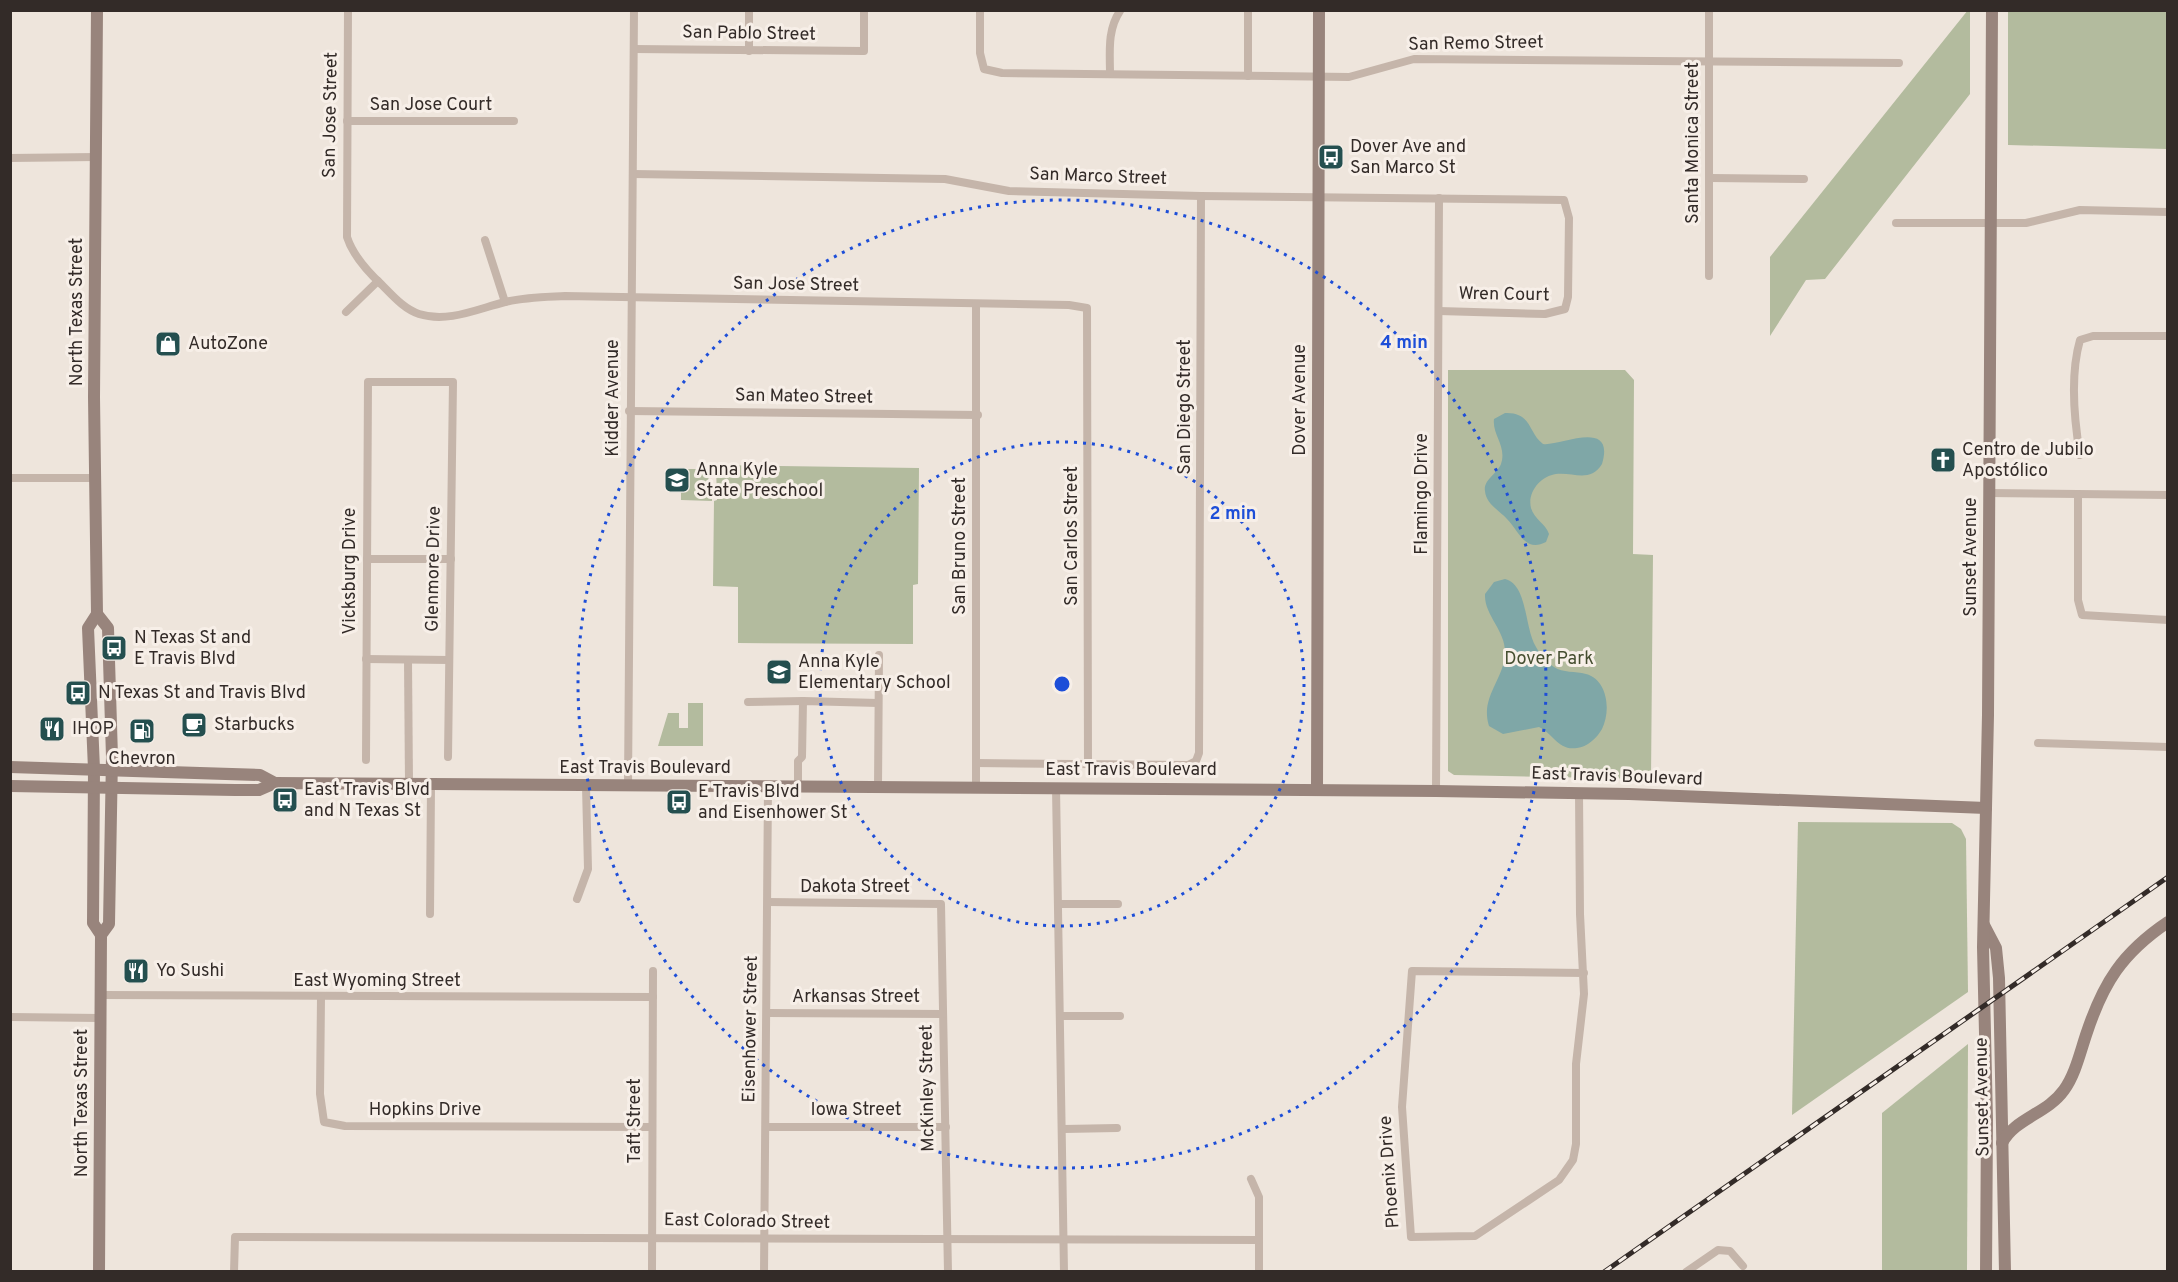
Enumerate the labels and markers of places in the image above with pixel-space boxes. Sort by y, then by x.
place label: Dover Ave and San Marco St [1350,136,1466,180]
bus stop icon: Dover Ave and San Marco St [1316,142,1346,172]
shop icon: AutoZone [153,329,183,359]
place label: AutoZone [188,333,268,356]
place label: Centro de Jubilo Apostólico [1962,439,2094,483]
church icon: Centro de Jubilo Apostólico [1928,445,1958,475]
place label: Anna Kyle State Preschool [696,459,823,503]
school or university icon: Anna Kyle State Preschool [662,465,692,495]
place label: N Texas St and E Travis Blvd [134,627,251,671]
bus stop icon: N Texas St and E Travis Blvd [99,633,129,663]
place label: Anna Kyle Elementary School [798,651,951,695]
school or university icon: Anna Kyle Elementary School [764,657,794,687]
centre of rings [1052,674,1072,694]
bus stop icon: N Texas St and Travis Blvd [63,678,93,708]
place label: N Texas St and Travis Blvd [98,682,306,705]
cafe icon: Starbucks [179,710,209,740]
restaurant icon: IHOP [37,714,67,744]
place label: Starbucks [214,714,295,737]
fuel station icon: Chevron [127,716,157,746]
place label: IHOP [72,718,114,741]
place label: Chevron [108,748,176,771]
place label: East Travis Blvd and N Texas St [304,779,430,823]
place label: E Travis Blvd and Eisenhower St [698,781,848,825]
bus stop icon: East Travis Blvd and N Texas St [270,785,300,815]
bus stop icon: E Travis Blvd and Eisenhower St [664,787,694,817]
restaurant icon: Yo Sushi [121,956,151,986]
place label: Yo Sushi [156,960,224,983]

